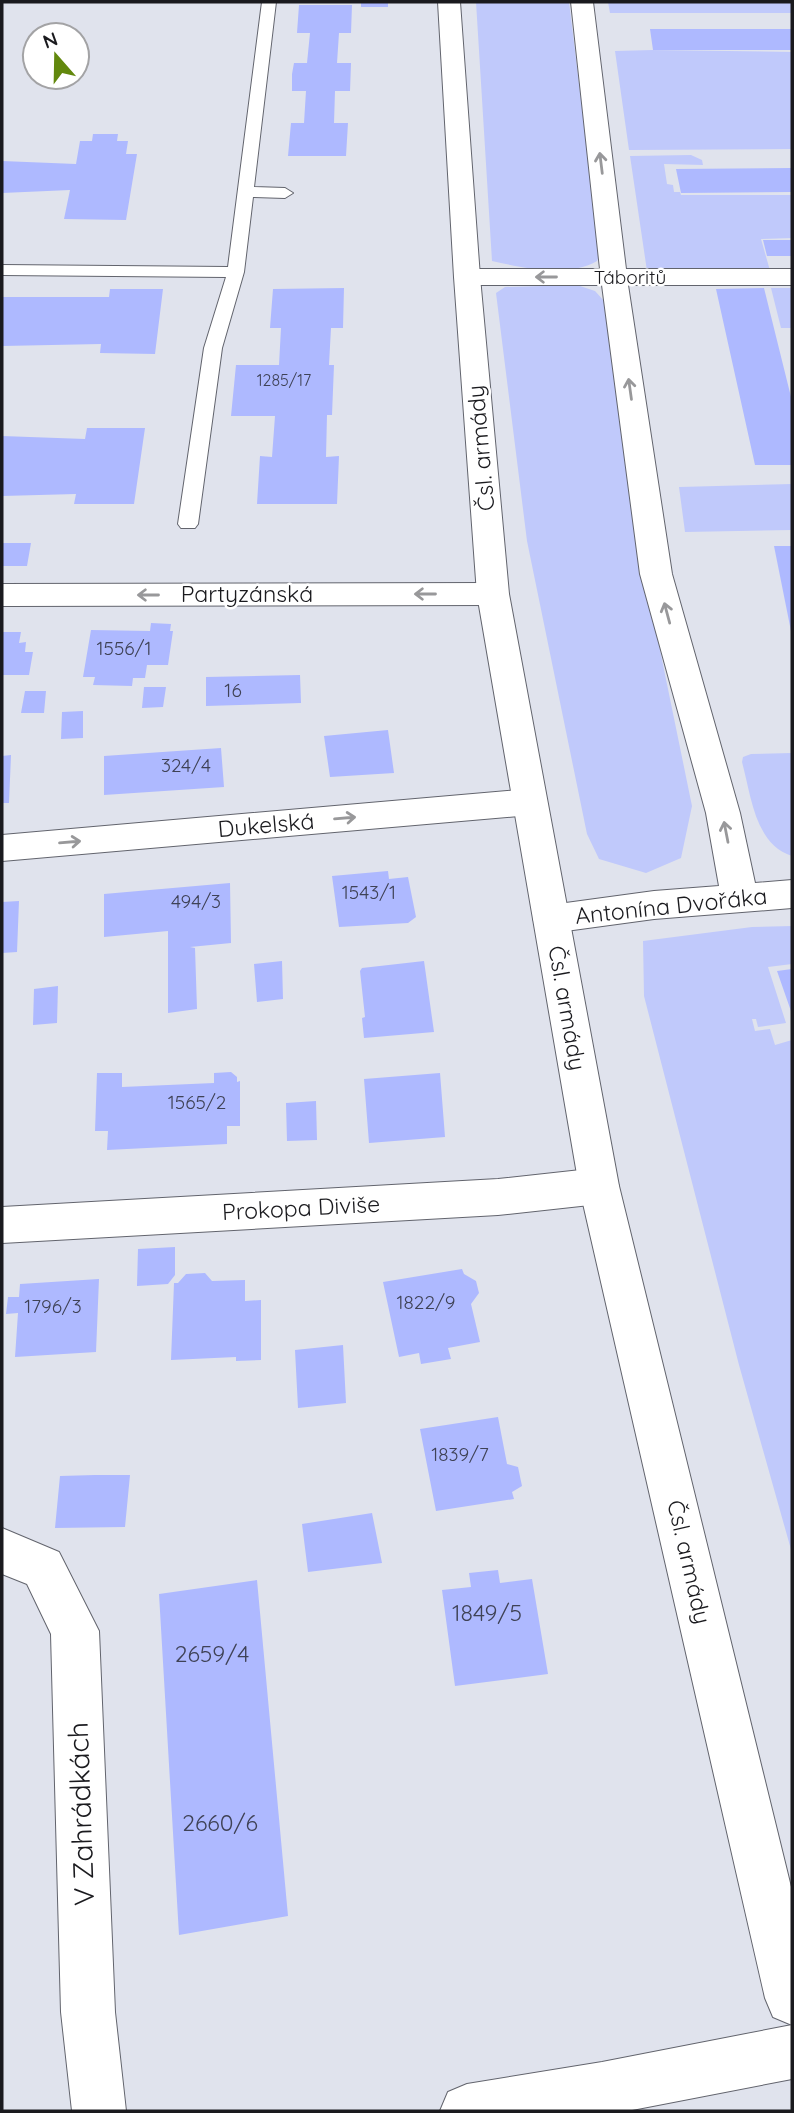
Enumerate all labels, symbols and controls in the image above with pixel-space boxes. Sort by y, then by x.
north arrow [21,21,91,91]
text: N [40,26,61,54]
one-way arrow [594,152,607,175]
street label: Táboritů [594,265,666,289]
one-way arrow [535,270,558,284]
house number: 1285/17 [257,370,311,390]
one-way arrow [623,378,636,401]
street label: Čsl. armády [461,384,500,512]
street label: Partyzánská [181,579,313,608]
one-way arrow [413,587,436,601]
one-way arrow [137,588,160,602]
one-way arrow [660,602,673,625]
house number: 1556/1 [97,636,151,660]
house number: 16 [224,678,242,702]
house number: 324/4 [161,753,211,777]
street label: Dukelská [217,806,315,843]
one-way arrow [333,811,356,824]
one-way arrow [719,821,733,844]
one-way arrow [58,835,81,848]
house number: 1543/1 [342,880,396,904]
street label: Antonína Dvořáka [574,881,768,930]
house number: 494/3 [171,889,221,913]
street label: Čsl. armády [542,943,593,1073]
house number: 1565/2 [168,1090,226,1114]
street label: Prokopa Diviše [221,1189,381,1226]
house number: 1822/9 [397,1290,455,1314]
house number: 1796/3 [24,1294,82,1318]
house number: 1839/7 [431,1442,489,1466]
street label: Čsl. armády [661,1497,718,1627]
house number: 1849/5 [452,1598,522,1627]
house number: 2659/4 [175,1639,249,1668]
street label: V Zahrádkách [60,1722,101,1906]
house number: 2660/6 [182,1808,258,1837]

